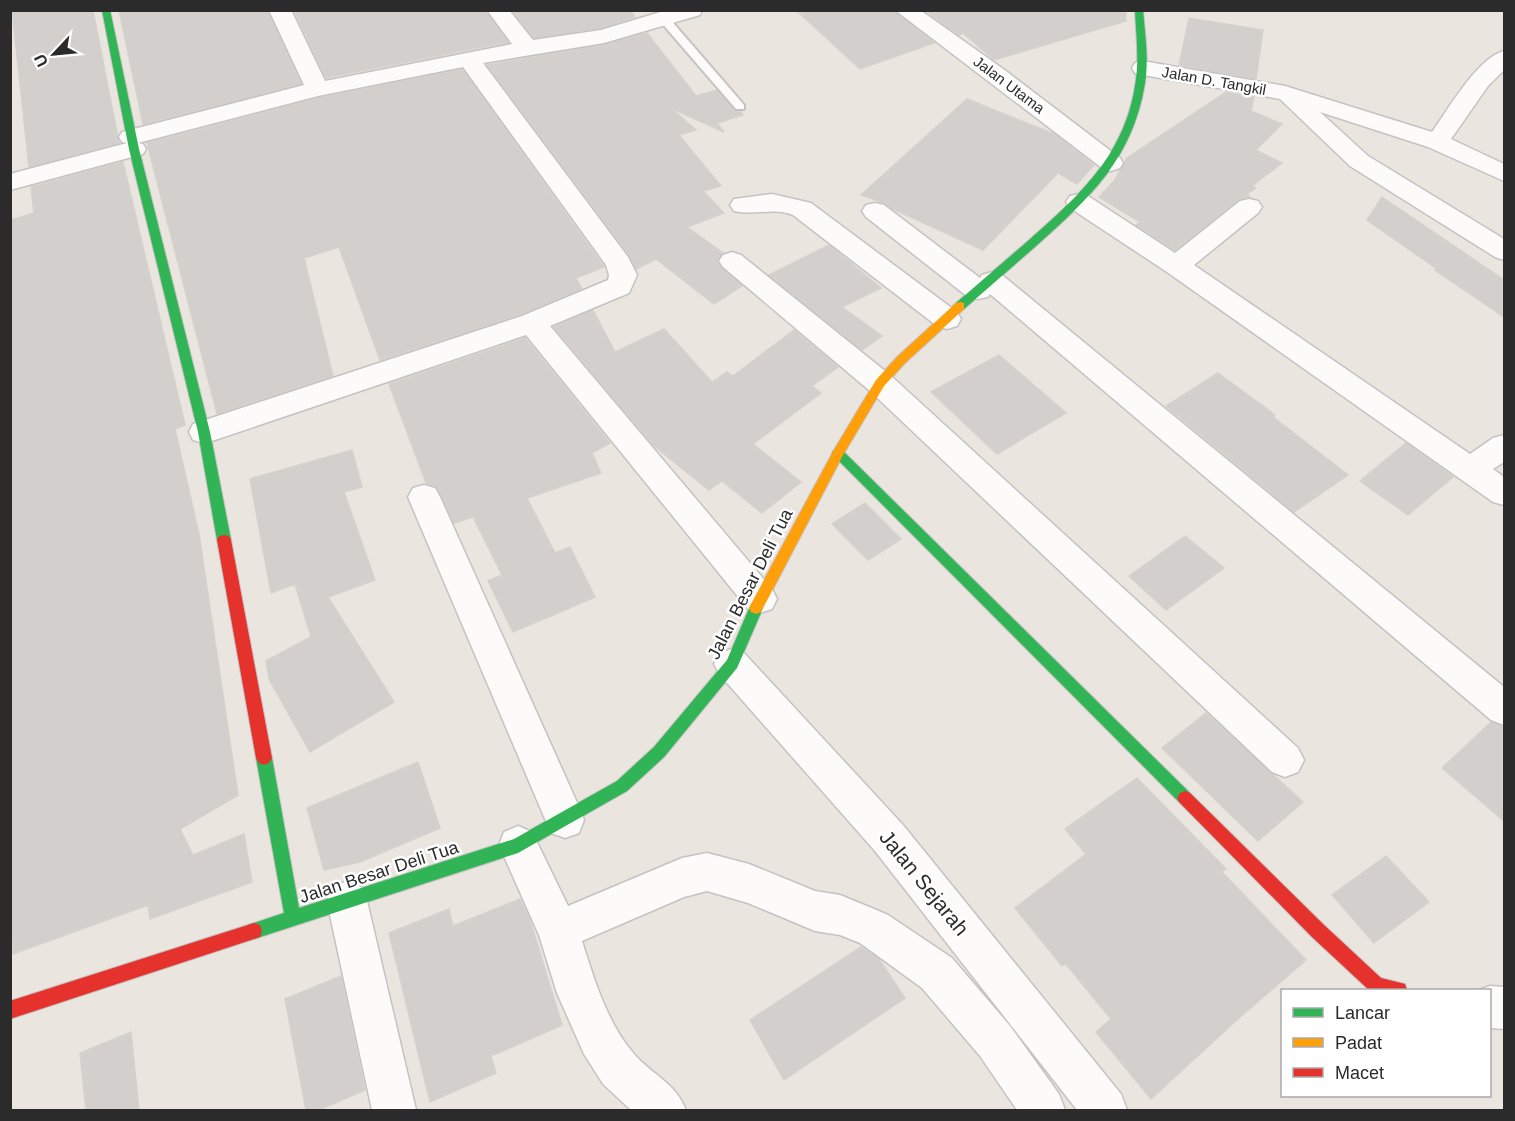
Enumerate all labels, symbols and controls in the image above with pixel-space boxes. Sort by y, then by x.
north arrow [24,24,84,84]
text: U [31,51,51,69]
street label: Jalan Utama [971,52,1049,117]
street label: Jalan D. Tangkil [1161,63,1268,98]
street label: Jalan Besar Deli Tua [703,505,797,663]
street label: Jalan Sejarah [875,826,974,940]
street label: Jalan Besar Deli Tua [297,837,462,907]
legend [1281,989,1491,1097]
text: Lancar [1335,1003,1390,1023]
text: Padat [1335,1033,1382,1053]
text: Macet [1335,1063,1384,1083]

